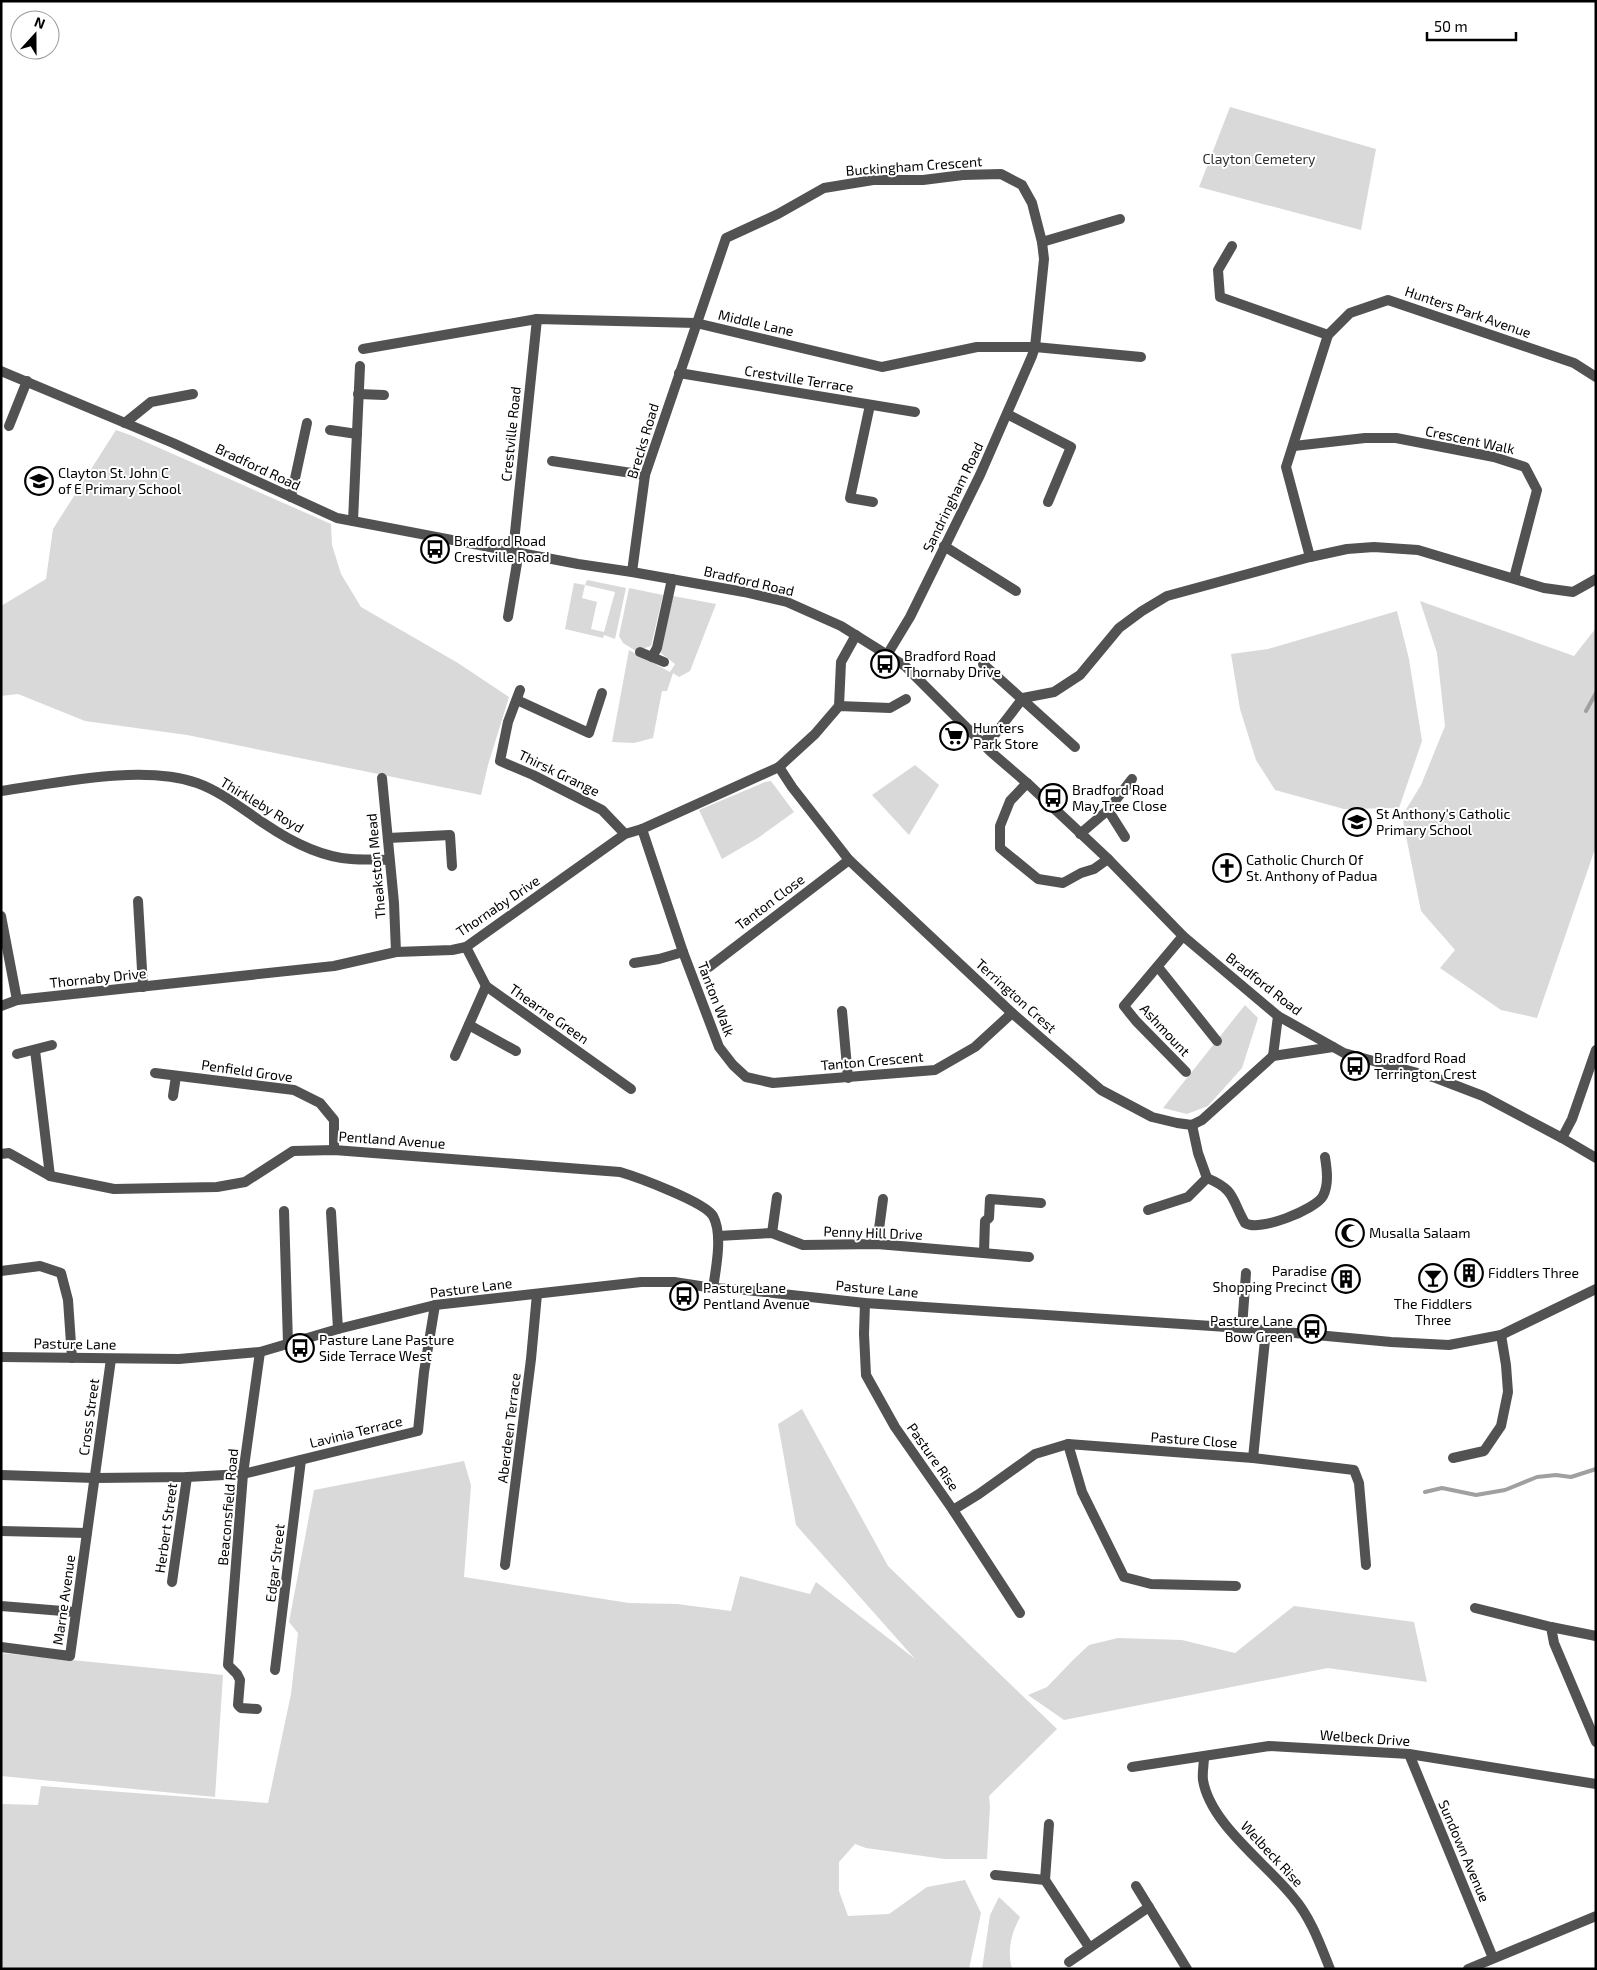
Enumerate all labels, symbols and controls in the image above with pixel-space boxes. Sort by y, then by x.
north arrow [10,10,60,60]
scale bar [1427,10,1516,42]
text: N [32,13,48,32]
text: 50 m [1434,17,1468,35]
park label: Clayton Cemetery [1203,150,1316,167]
street label: Buckingham Crescent [845,152,983,179]
street label: Hunters Park Avenue [1403,282,1534,341]
street label: Middle Lane [717,306,796,339]
street label: Crestville Terrace [743,361,855,396]
street label: Crestville Road [497,386,524,482]
street label: Brecks Road [623,401,662,481]
street label: Crescent Walk [1424,422,1516,457]
street label: Bradford Road [213,439,304,494]
street label: Sandringham Road [919,439,987,555]
place label: Clayton St. John C of E Primary School [58,464,182,497]
school or university icon: Clayton St. John C of E Primary School [24,466,54,496]
place label: Bradford Road Crestville Road [454,532,549,565]
bus stop icon: Bradford Road Crestville Road [420,534,450,564]
street label: Bradford Road [702,562,796,599]
place label: Bradford Road Thornaby Drive [904,647,1001,680]
bus stop icon: Bradford Road Thornaby Drive [870,649,900,679]
place label: Hunters Park Store [973,719,1039,752]
supermarket icon: Hunters Park Store [939,721,969,751]
street label: Thirsk Grange [516,746,603,799]
street label: Thirkleby Royd [218,773,307,836]
place label: Bradford Road May Tree Close [1072,781,1167,814]
bus stop icon: Bradford Road May Tree Close [1038,783,1068,813]
place label: St Anthony's Catholic Primary School [1376,805,1511,838]
school or university icon: St Anthony's Catholic Primary School [1342,807,1372,837]
street label: Theakston Mead [362,813,389,919]
place label: Catholic Church Of St. Anthony of Padua [1246,851,1377,884]
church icon: Catholic Church Of St. Anthony of Padua [1212,853,1242,883]
street label: Tanton Close [732,870,808,933]
street label: Thornaby Drive [453,871,543,940]
street label: Bradford Road [1223,949,1306,1019]
street label: Terrington Crest [973,955,1060,1036]
street label: Tanton Walk [694,959,739,1039]
street label: Thornaby Drive [49,964,147,991]
street label: Thearne Green [506,980,592,1047]
street label: Ashmount [1137,1000,1194,1059]
street label: Tanton Crescent [820,1048,924,1073]
place label: Bradford Road Terrington Crest [1374,1049,1477,1082]
bus stop icon: Bradford Road Terrington Crest [1340,1051,1370,1081]
street label: Penfield Grove [200,1056,294,1085]
street label: Pentland Avenue [338,1127,446,1152]
mosque icon: Musalla Salaam [1335,1218,1365,1248]
street label: Penny Hill Drive [823,1222,923,1243]
place label: Musalla Salaam [1369,1224,1471,1241]
building icon: Fiddlers Three [1454,1258,1484,1288]
place label: Paradise Shopping Precinct [1212,1262,1327,1295]
bar icon: The Fiddlers Three [1418,1263,1448,1293]
building icon: Paradise Shopping Precinct [1331,1264,1361,1294]
place label: Fiddlers Three [1488,1264,1579,1281]
street label: Pasture Lane [429,1274,513,1301]
street label: Pasture Lane [835,1276,919,1301]
place label: Pasture Lane Pentland Avenue [703,1279,810,1312]
bus stop icon: Pasture Lane Pentland Avenue [669,1281,699,1311]
place label: The Fiddlers Three [1394,1295,1472,1328]
place label: Pasture Lane Bow Green [1210,1312,1293,1345]
bus stop icon: Pasture Lane Bow Green [1297,1314,1327,1344]
place label: Pasture Lane Pasture Side Terrace West [319,1331,454,1364]
bus stop icon: Pasture Lane Pasture Side Terrace West [285,1333,315,1363]
street label: Pasture Lane [33,1334,117,1353]
street label: Aberdeen Terrace [493,1372,524,1484]
street label: Cross Street [75,1377,102,1457]
street label: Lavinia Terrace [308,1412,404,1451]
street label: Pasture Rise [904,1419,963,1494]
street label: Pasture Close [1150,1428,1238,1451]
street label: Beaconsfield Road [214,1448,241,1566]
street label: Herbert Street [151,1482,180,1574]
street label: Edgar Street [261,1523,288,1603]
street label: Marne Avenue [49,1554,78,1646]
street label: Welbeck Drive [1319,1726,1411,1749]
street label: Sundown Avenue [1435,1797,1494,1904]
street label: Welbeck Rise [1238,1817,1307,1890]

